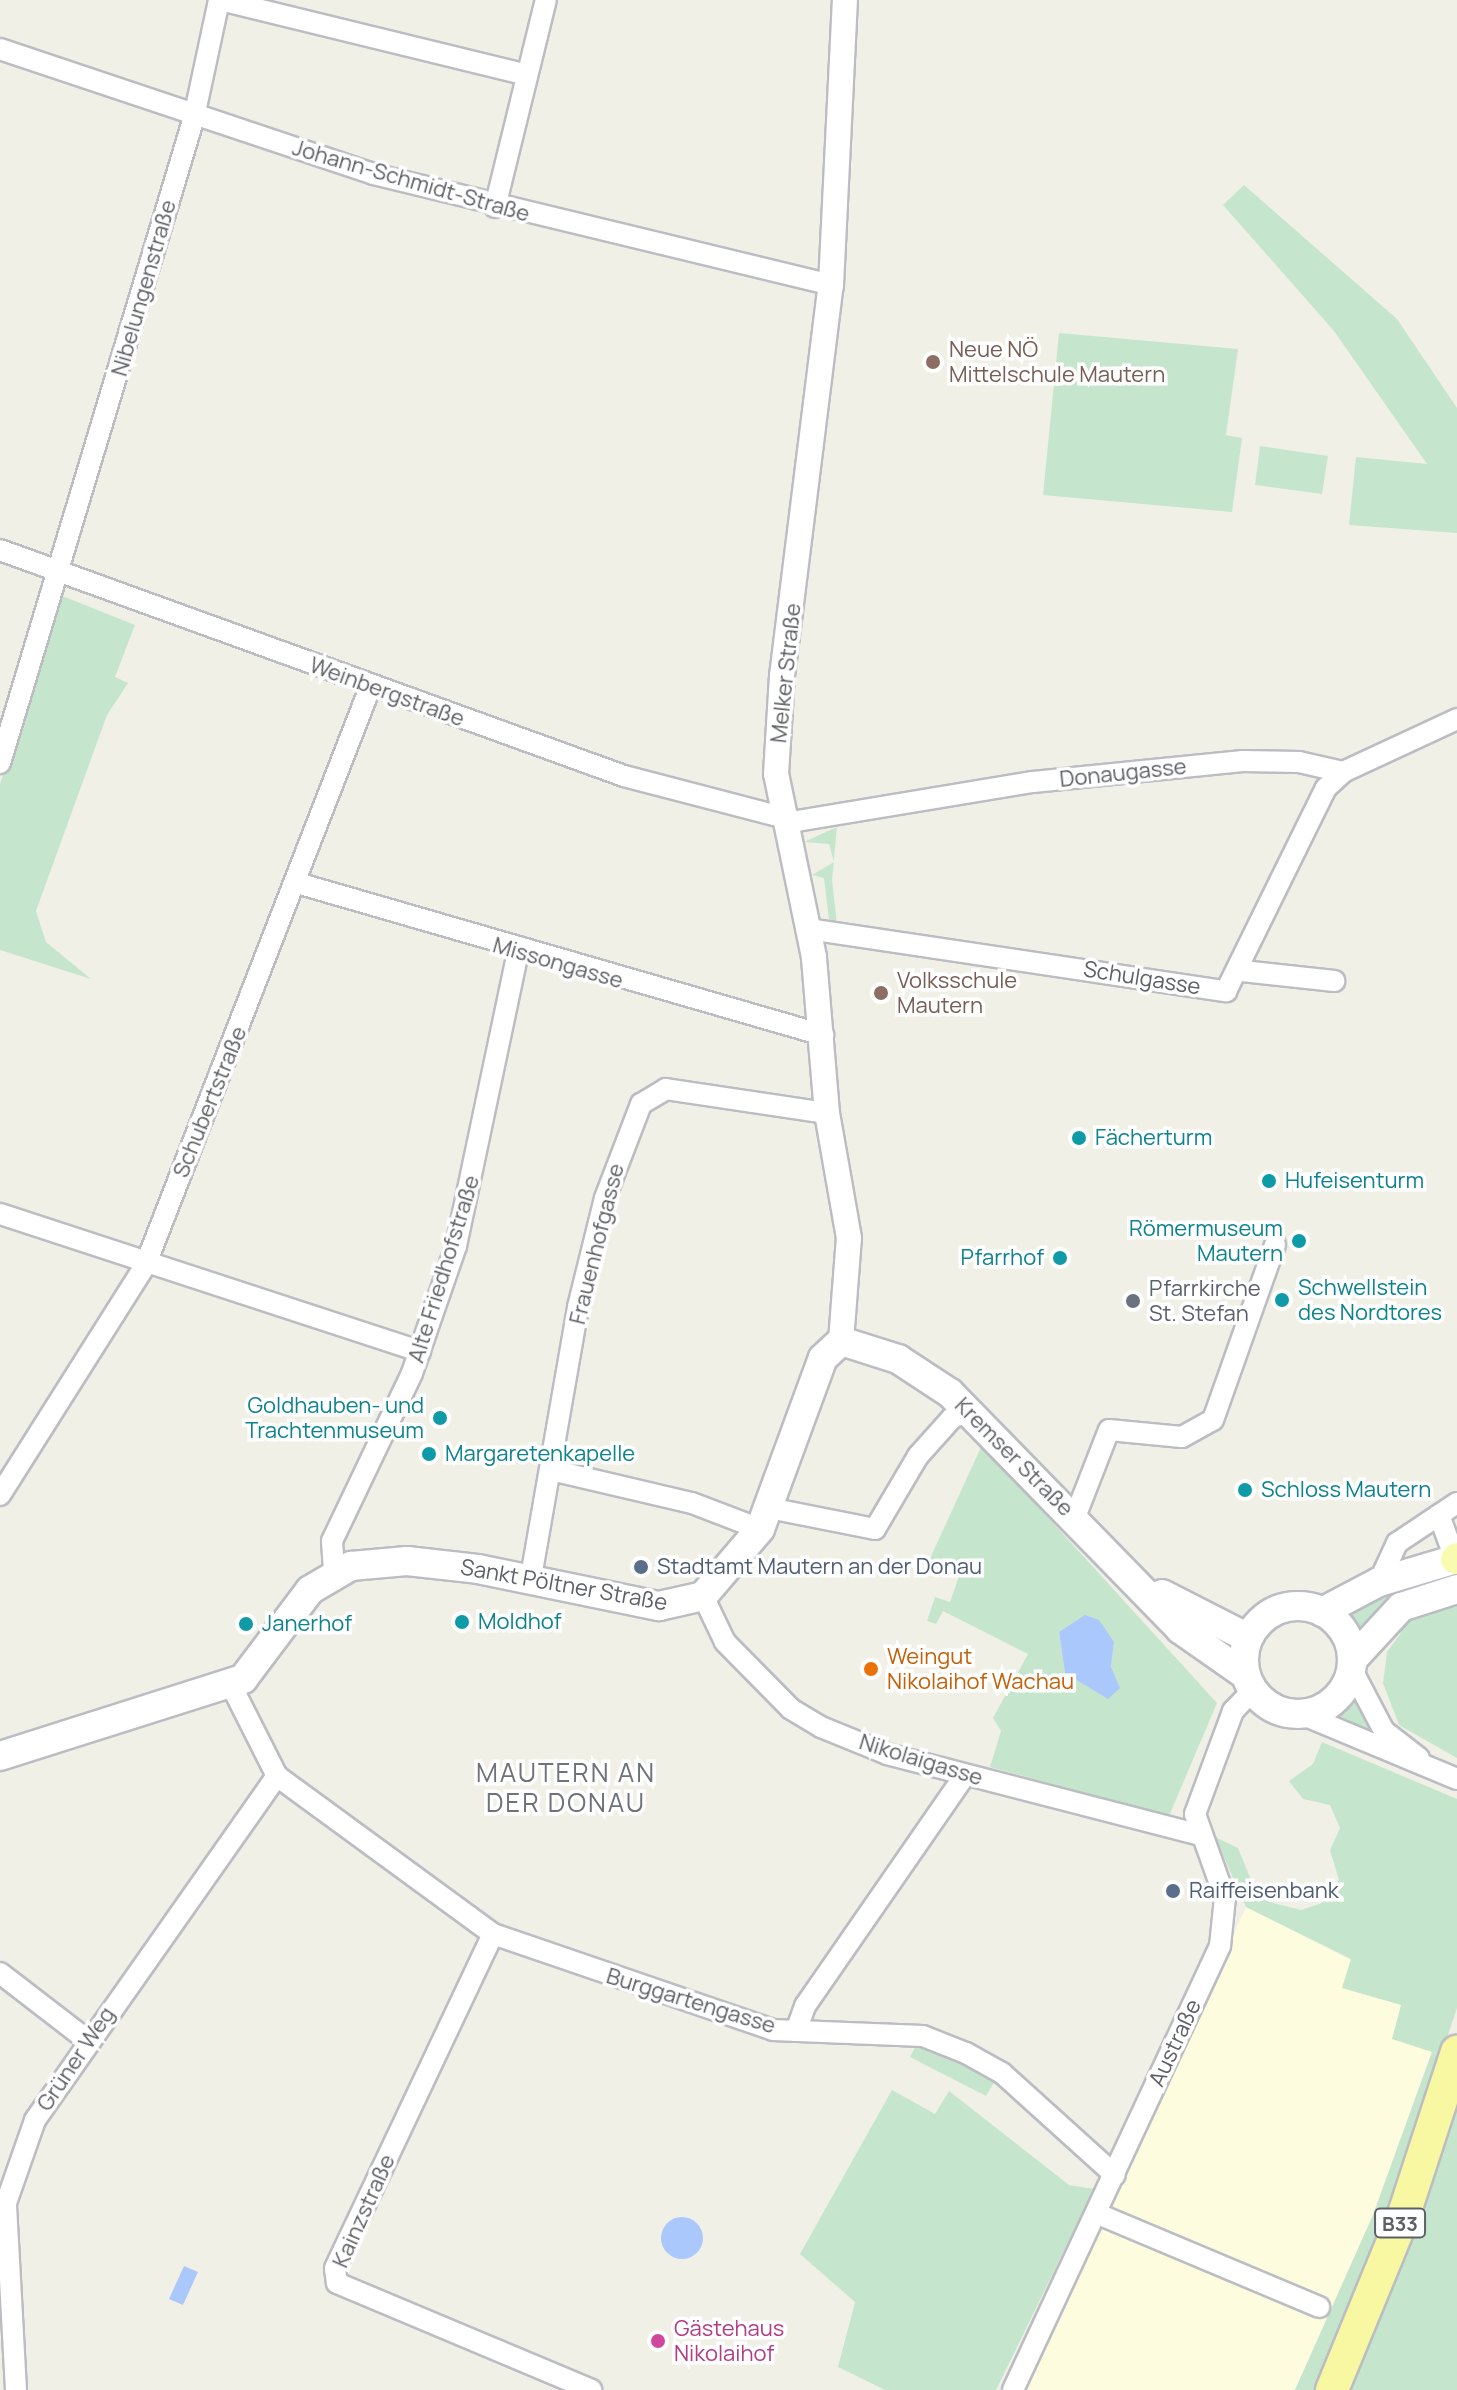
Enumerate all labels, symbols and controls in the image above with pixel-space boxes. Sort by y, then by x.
street label: Johann-Schmidt-Straße [289,134,533,228]
street label: Nibelungenstraße [106,197,182,379]
place label: Neue NÖ Mittelschule Mautern [949,336,1165,388]
marker: Neue NÖ Mittelschule Mautern [924,353,942,371]
street label: Melker Straße [766,602,806,744]
street label: Weinbergstraße [306,652,468,732]
street label: Donaugasse [1058,753,1188,793]
street label: Missongasse [490,932,626,994]
street label: Schulgasse [1082,956,1202,1000]
place label: Volksschule Mautern [897,967,1017,1018]
marker: Volksschule Mautern [872,984,890,1002]
street label: Schubertstraße [168,1023,252,1181]
place label: Fächerturm [1095,1125,1212,1151]
marker: Fächerturm [1070,1129,1088,1147]
street label: Frauenhofgasse [564,1161,630,1327]
place label: Hufeisenturm [1285,1168,1424,1194]
street label: Alte Friedhofstraße [403,1172,485,1366]
marker: Hufeisenturm [1260,1172,1278,1190]
place label: Römermuseum Mautern [1129,1215,1283,1266]
marker: Römermuseum Mautern [1290,1232,1308,1250]
place label: Pfarrhof [960,1245,1044,1271]
marker: Pfarrhof [1051,1249,1069,1267]
place label: Schwellstein des Nordtores [1298,1274,1442,1326]
place label: Pfarrkirche St. Stefan [1149,1275,1261,1326]
marker: Schwellstein des Nordtores [1273,1291,1291,1309]
marker: Pfarrkirche St. Stefan [1124,1292,1142,1310]
place label: Goldhauben- und Trachtenmuseum [245,1392,424,1444]
street label: Kremser Straße [949,1392,1079,1522]
marker: Goldhauben- und Trachtenmuseum [431,1409,449,1427]
place label: Margaretenkapelle [445,1441,635,1467]
marker: Margaretenkapelle [420,1445,438,1463]
place label: Schloss Mautern [1261,1477,1431,1503]
marker: Schloss Mautern [1236,1481,1254,1499]
street label: Sankt Pöltner Straße [459,1554,669,1616]
place label: Stadtamt Mautern an der Donau [657,1554,982,1580]
marker: Stadtamt Mautern an der Donau [632,1558,650,1576]
place label: Moldhof [478,1609,562,1635]
place label: Janerhof [262,1611,352,1637]
marker: Moldhof [453,1613,471,1631]
marker: Janerhof [237,1615,255,1633]
place label: Weingut Nikolaihof Wachau [887,1643,1074,1694]
marker: Weingut Nikolaihof Wachau [862,1660,880,1678]
street label: Nikolaigasse [856,1729,986,1791]
district label: MAUTERN AN DER DONAU [476,1757,656,1818]
place label: Raiffeisenbank [1189,1878,1339,1904]
marker: Raiffeisenbank [1164,1882,1182,1900]
street label: Burggartengasse [603,1963,779,2039]
street label: Austraße [1143,1995,1207,2091]
street label: Grüner Weg [32,2002,120,2116]
street label: Kainzstraße [327,2150,401,2272]
road number: B33 [1374,2207,1426,2239]
place label: Gästehaus Nikolaihof [674,2315,784,2366]
marker: Gästehaus Nikolaihof [649,2332,667,2350]

